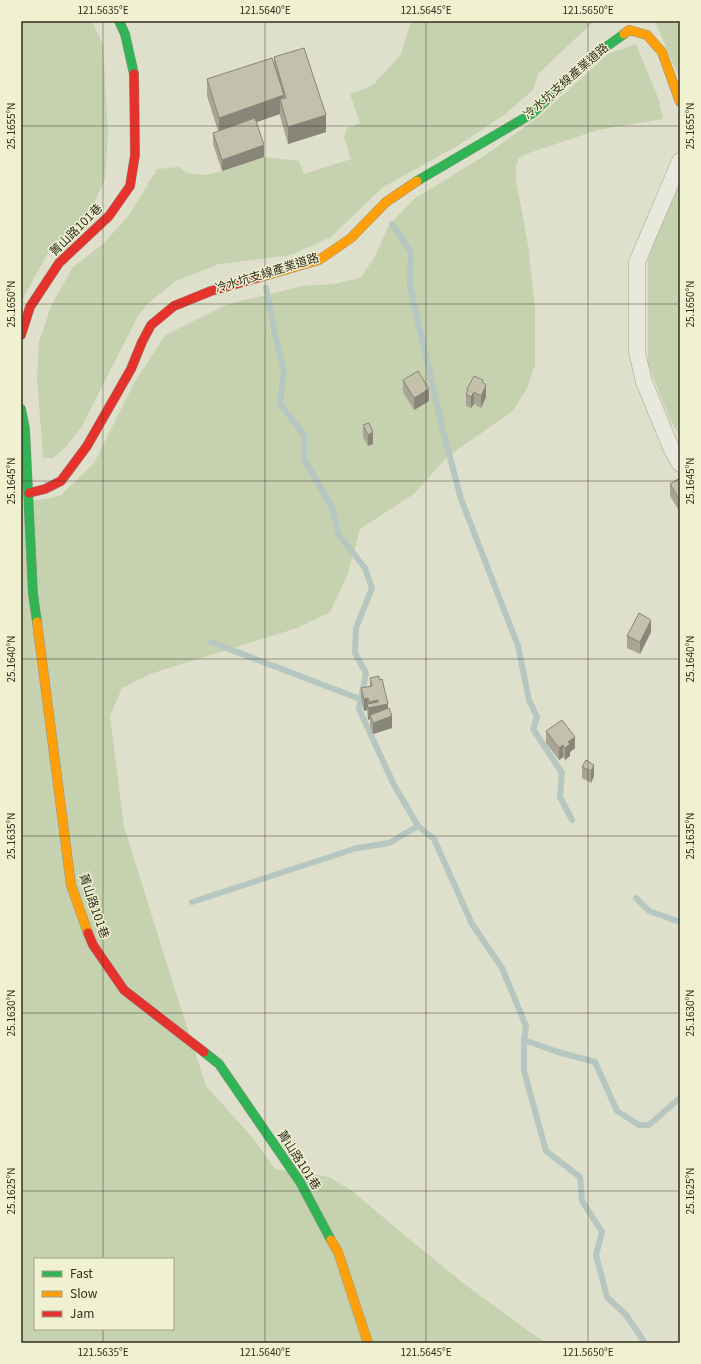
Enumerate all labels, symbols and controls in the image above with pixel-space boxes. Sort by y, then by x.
text: 121.5635°E [77,2,129,17]
text: 121.5640°E [239,2,291,17]
text: 121.5645°E [400,2,452,17]
text: 121.5650°E [562,2,614,17]
street label: 冷水坑支線產業道路 [519,38,611,122]
text: 25.1655°N [3,102,18,150]
text: 25.1655°N [682,102,697,150]
street label: 菁山路101巷 [45,199,105,259]
street label: 冷水坑支線產業道路 [212,248,321,295]
text: 25.1650°N [3,280,18,328]
text: 25.1650°N [682,280,697,328]
text: 25.1645°N [3,457,18,505]
text: 25.1645°N [682,457,697,505]
text: 25.1640°N [3,635,18,683]
text: 25.1640°N [682,635,697,683]
text: 25.1635°N [3,812,18,860]
text: 25.1635°N [682,812,697,860]
street label: 菁山路101巷 [76,871,115,940]
text: 25.1630°N [3,989,18,1037]
text: 25.1630°N [682,989,697,1037]
street label: 菁山路101巷 [275,1126,326,1192]
text: 25.1625°N [3,1167,18,1215]
text: 25.1625°N [682,1167,697,1215]
legend [34,1258,174,1330]
text: Fast [70,1264,93,1281]
text: Slow [70,1284,98,1301]
text: Jam [70,1304,94,1321]
text: 121.5635°E [77,1344,129,1359]
text: 121.5640°E [239,1344,291,1359]
text: 121.5645°E [400,1344,452,1359]
text: 121.5650°E [562,1344,614,1359]

